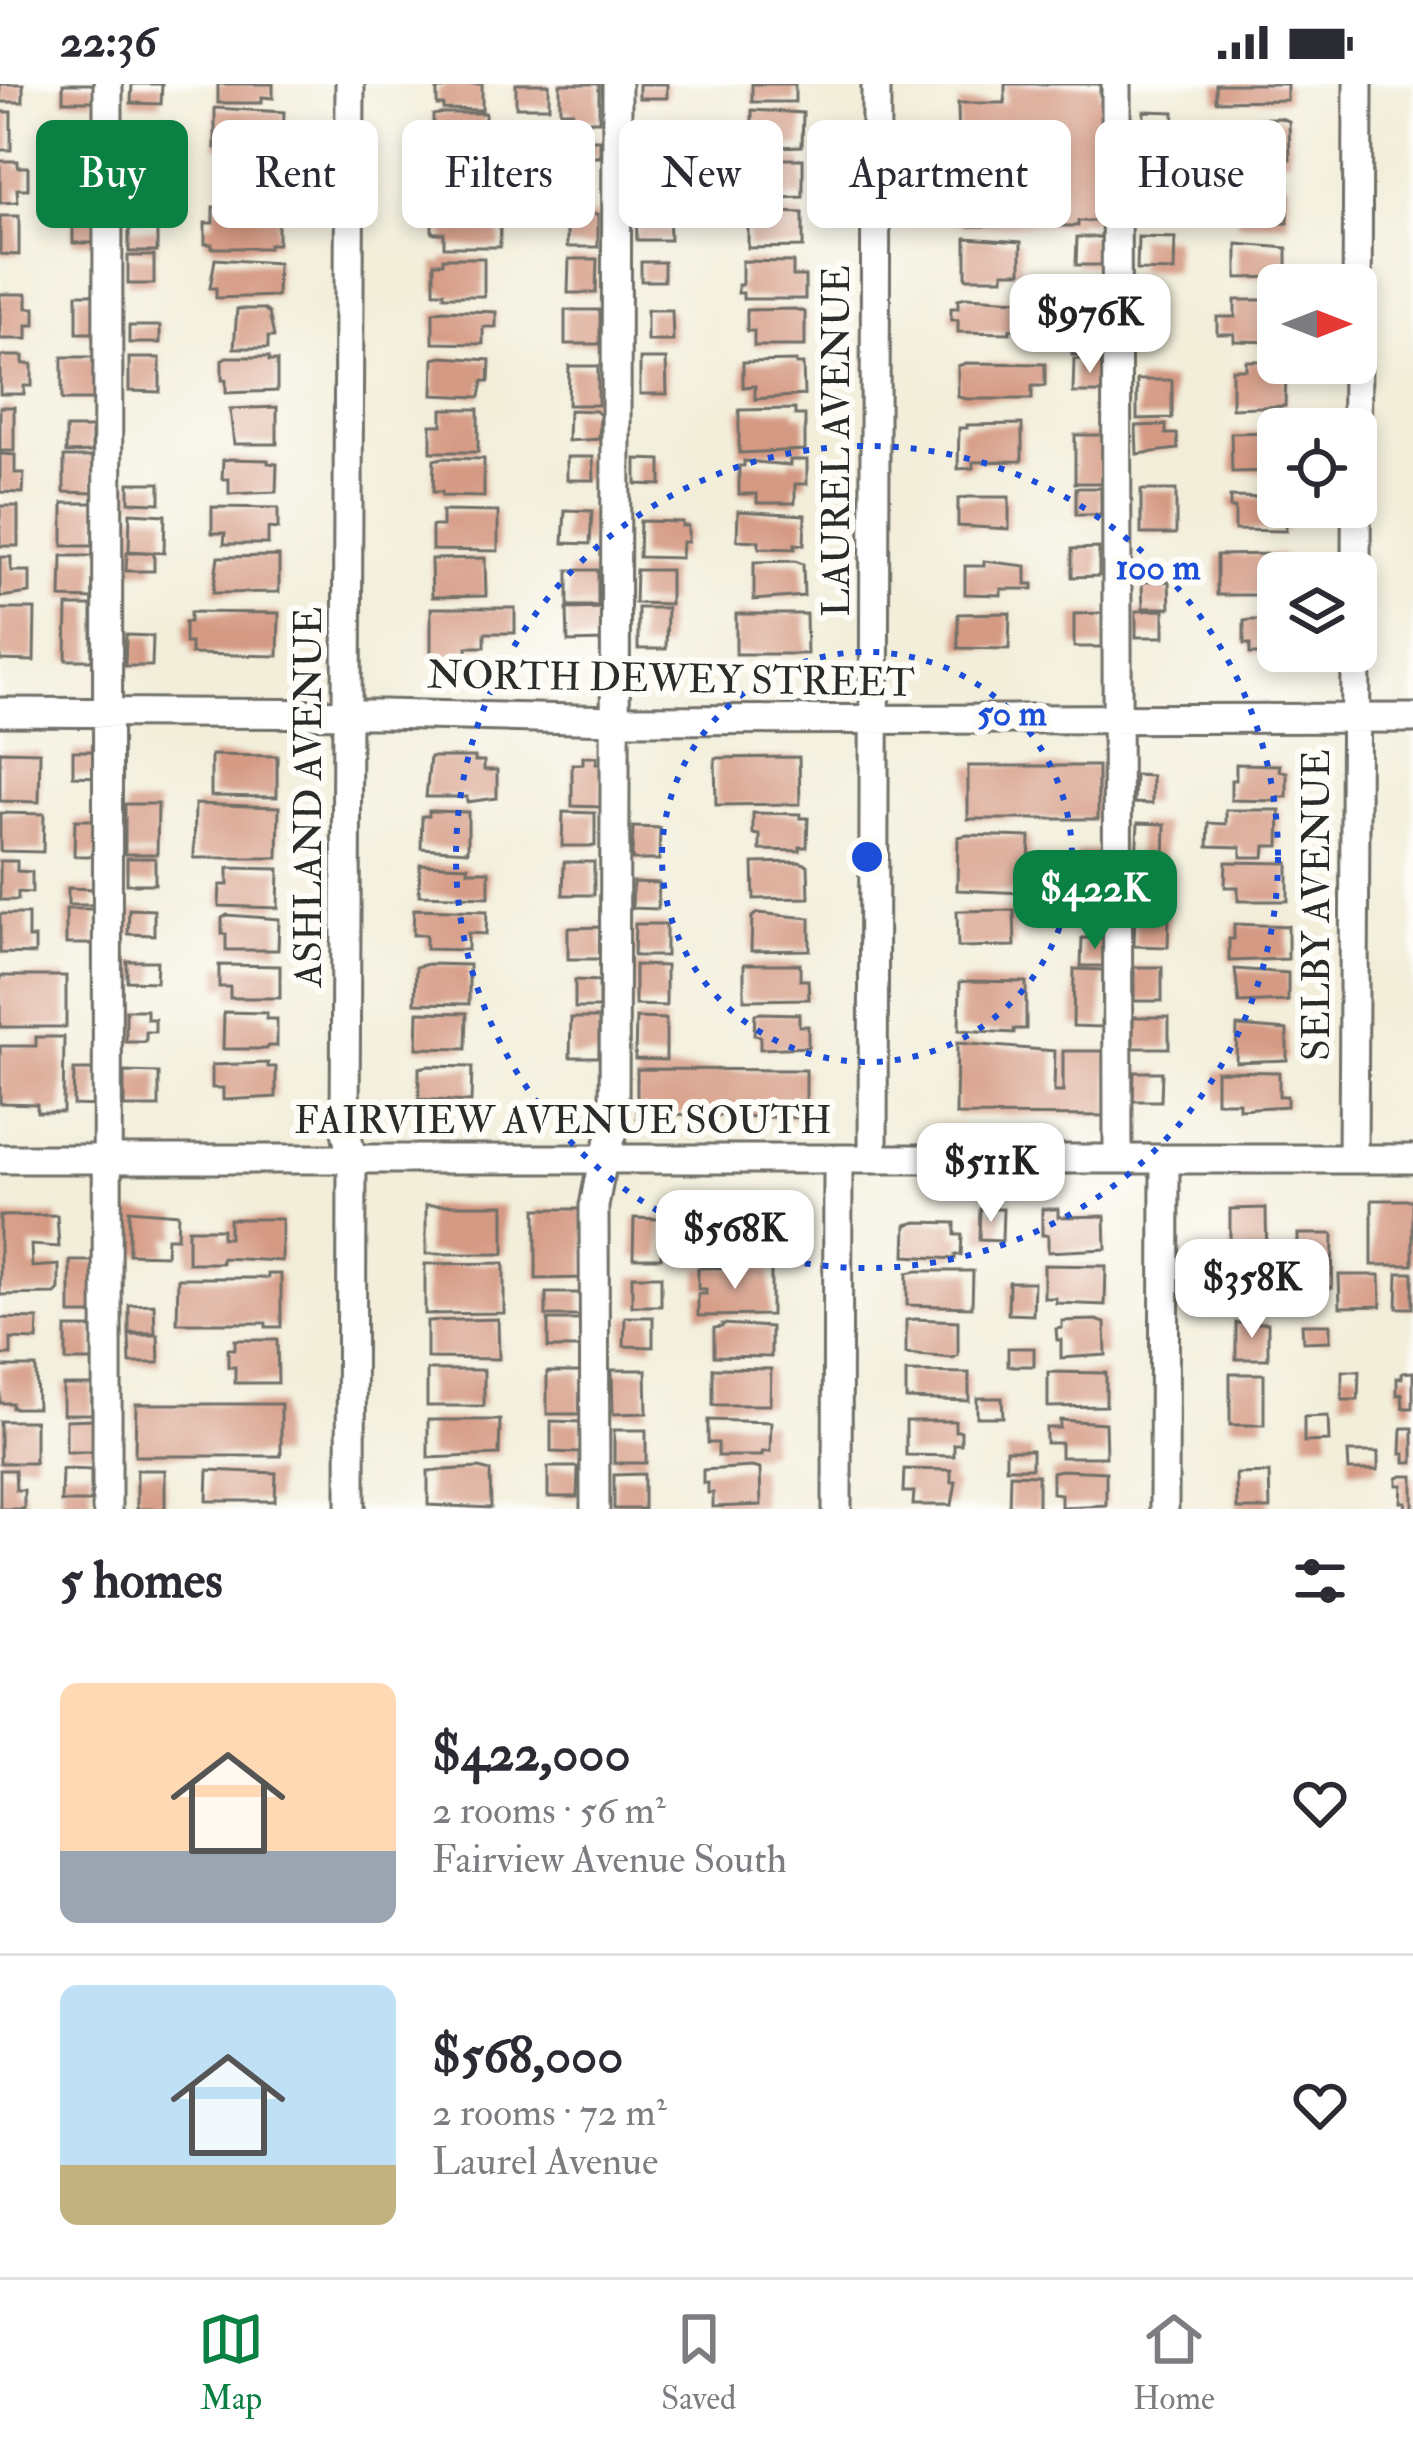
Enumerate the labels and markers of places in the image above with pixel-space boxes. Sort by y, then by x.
pin: $976K [1006,274,1174,376]
centre of rings [846,836,888,878]
pin: $422K [1011,850,1179,952]
pin: $511K [907,1123,1075,1225]
pin: $568K [651,1190,819,1292]
pin: $358K [1168,1239,1336,1341]

